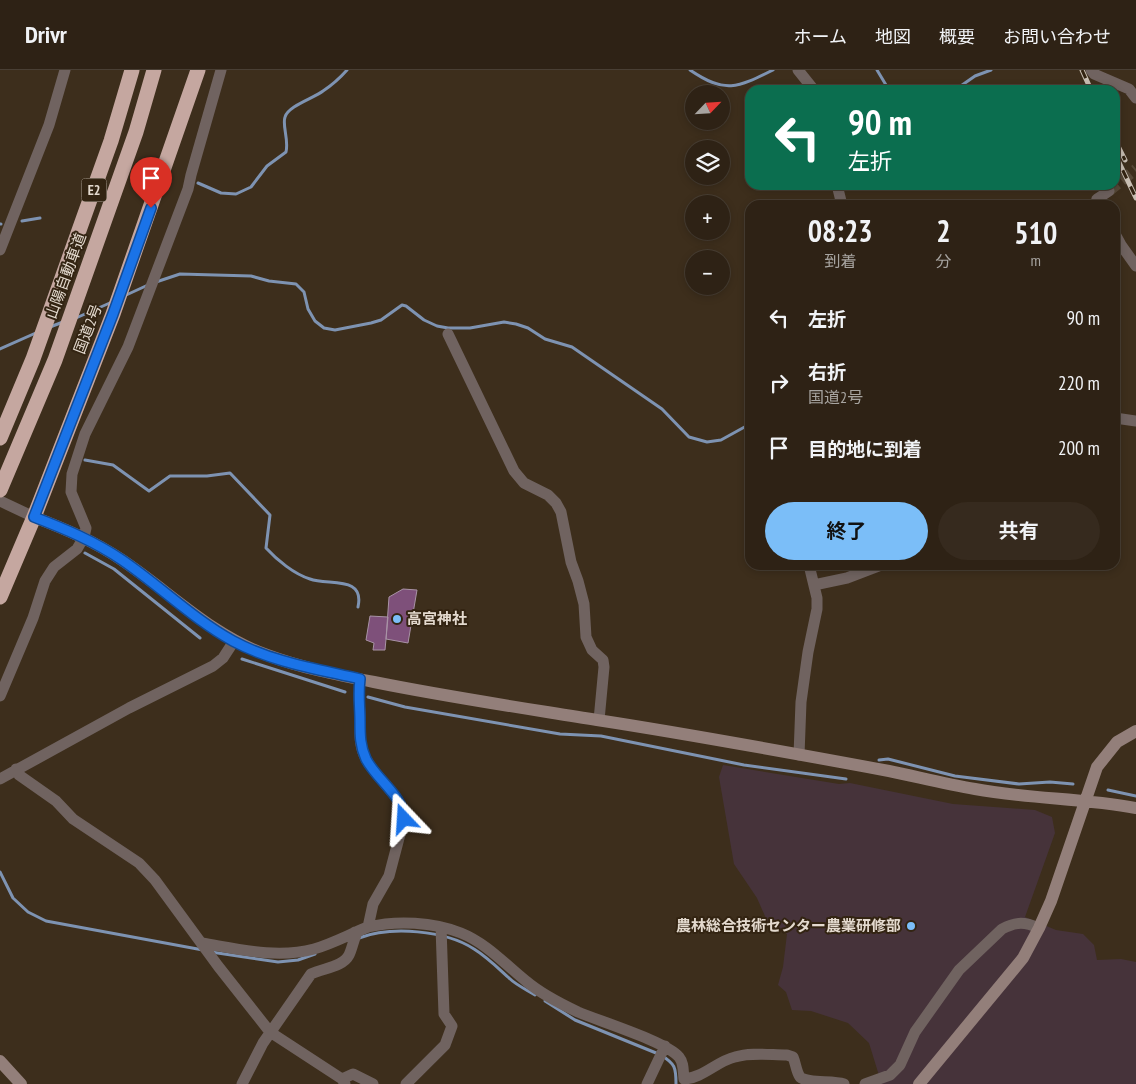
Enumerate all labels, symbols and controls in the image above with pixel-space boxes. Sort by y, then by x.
text: Drivr [25,19,67,50]
text: ホーム [794,25,847,48]
text: 地図 [875,25,911,48]
text: 概要 [939,25,975,48]
text: お問い合わせ [1003,25,1111,48]
north arrow [685,85,730,130]
map controls [685,85,730,295]
text: 90 m [848,99,912,145]
icon: left [765,105,830,170]
button: layers [685,140,730,185]
text: 左折 [848,147,892,175]
pin [130,157,172,208]
icon: arrive [137,164,165,192]
road number: E2 [82,178,106,202]
button: + [685,195,730,240]
text: 08:23 [808,211,873,250]
text: 2 [936,211,951,250]
text: 510 [1014,213,1057,252]
street label: 山陽自動車道 [41,230,90,321]
button: − [685,250,730,295]
text: m [1031,250,1041,270]
text: 到着 [824,251,856,271]
text: 分 [935,251,951,271]
street label: 国道2号 [69,301,106,356]
icon: left [765,304,793,332]
text: 90 m [1067,306,1100,330]
text: 左折 [808,307,846,331]
text: 右折 [808,360,846,384]
icon: right [765,369,793,397]
text: 220 m [1058,371,1100,395]
text: 国道2号 [808,387,863,407]
icon: arrive [765,434,793,462]
text: 200 m [1058,436,1100,460]
text: 目的地に到着 [808,437,922,461]
button: 終了 [765,502,928,560]
button: 共有 [938,502,1100,560]
place label: 高宮神社 [407,609,467,628]
marker: 高宮神社 [391,613,403,625]
position arrow [377,792,429,844]
place label: 農林総合技術センター農業研修部 [676,916,901,935]
marker: 農林総合技術センター農業研修部 [905,920,917,932]

